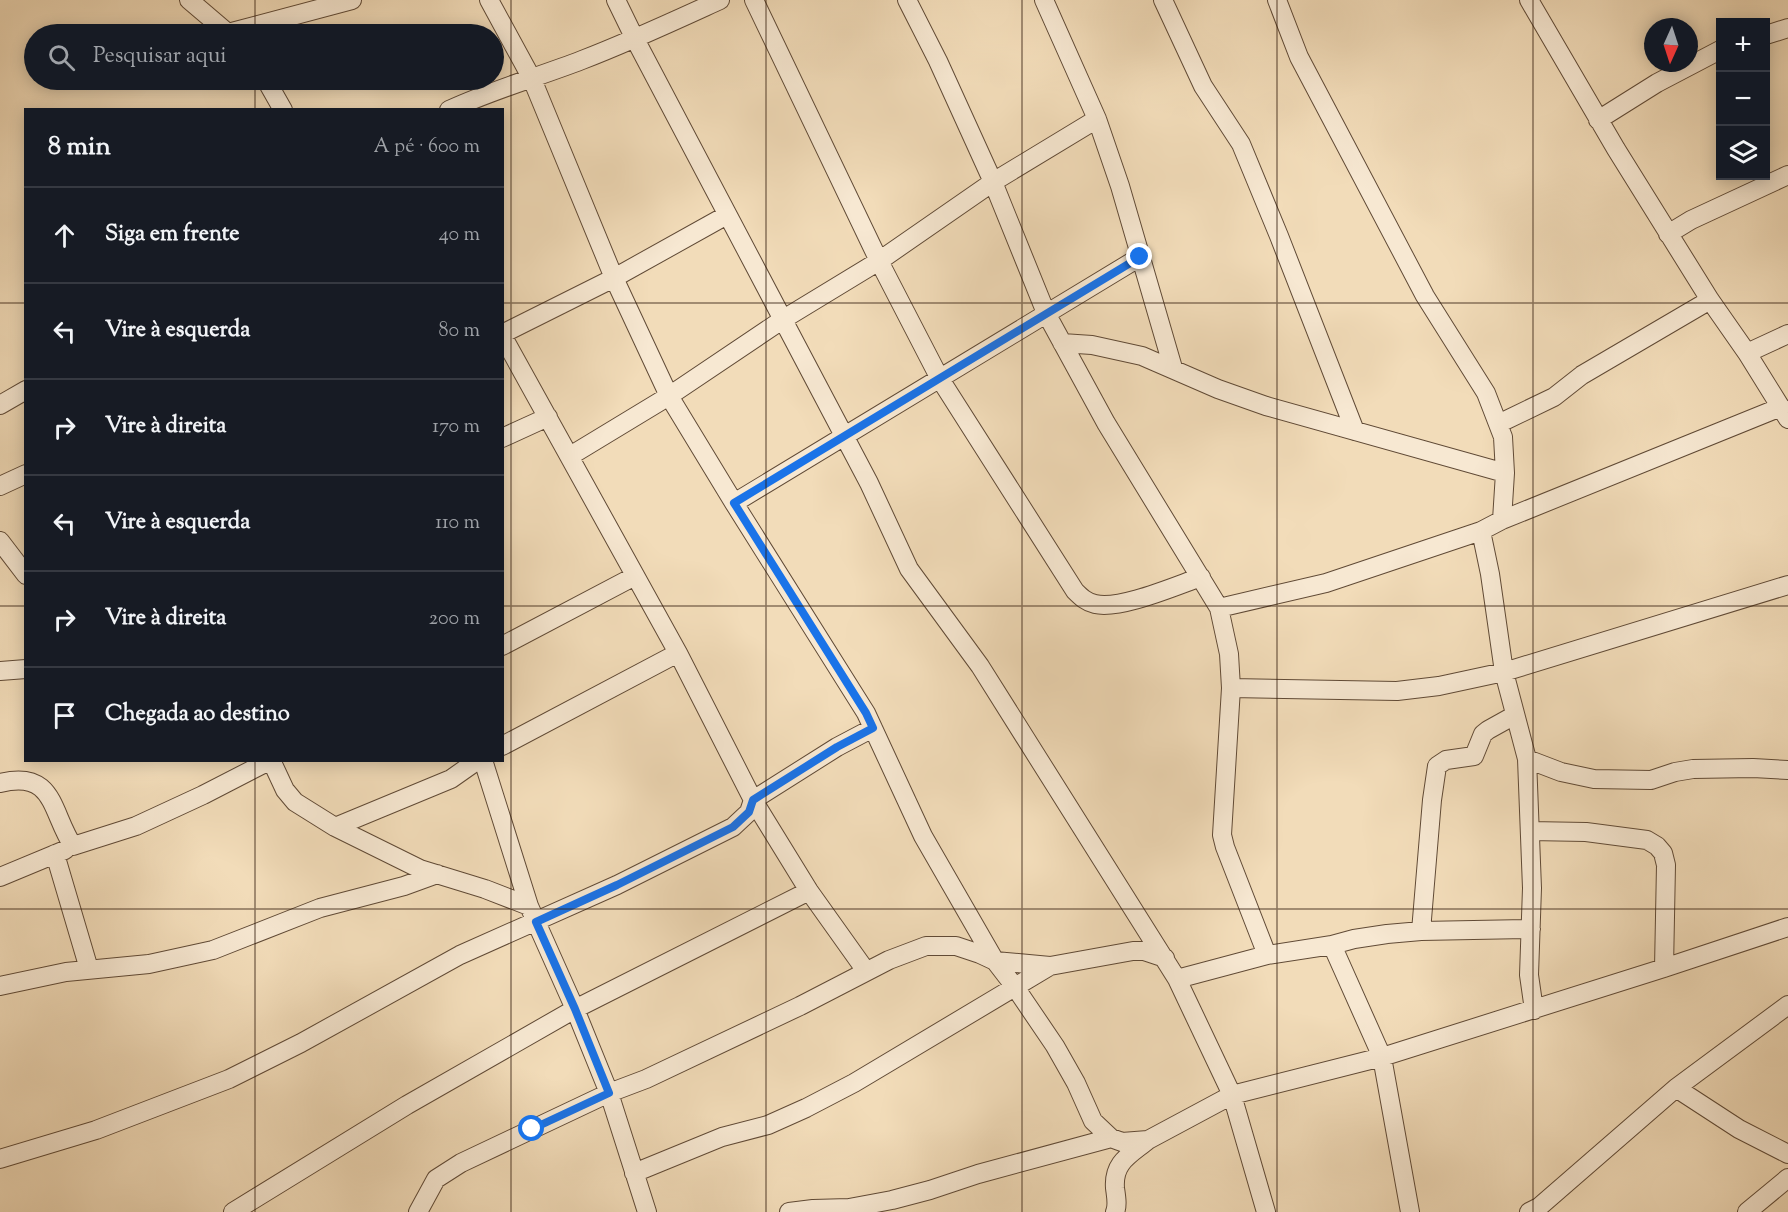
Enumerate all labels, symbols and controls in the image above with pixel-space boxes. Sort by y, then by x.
north arrow [1644,18,1698,72]
map controls [1716,18,1770,180]
button: + [1716,18,1770,72]
search box [24,24,504,90]
icon: search [45,41,78,74]
text: Pesquisar aqui [93,41,227,73]
button: − [1716,72,1770,126]
button: layers [1716,126,1770,180]
text: 8 min [48,129,111,166]
text: A pé · 600 m [374,133,480,162]
icon: ahead [48,219,81,252]
text: Siga em frente [105,219,240,251]
text: 40 m [439,221,480,250]
route end [1126,243,1152,269]
icon: left [48,315,81,348]
text: Vire à esquerda [105,315,250,347]
text: 80 m [439,317,480,346]
icon: right [48,411,81,444]
text: Vire à direita [105,411,227,443]
text: 170 m [432,413,480,442]
icon: left [48,507,81,540]
text: Vire à esquerda [105,507,250,539]
text: 110 m [435,509,480,538]
icon: right [48,603,81,636]
text: Vire à direita [105,603,227,635]
text: 200 m [429,605,480,634]
icon: arrive [48,699,81,732]
text: Chegada ao destino [105,699,290,731]
route start [518,1115,544,1141]

